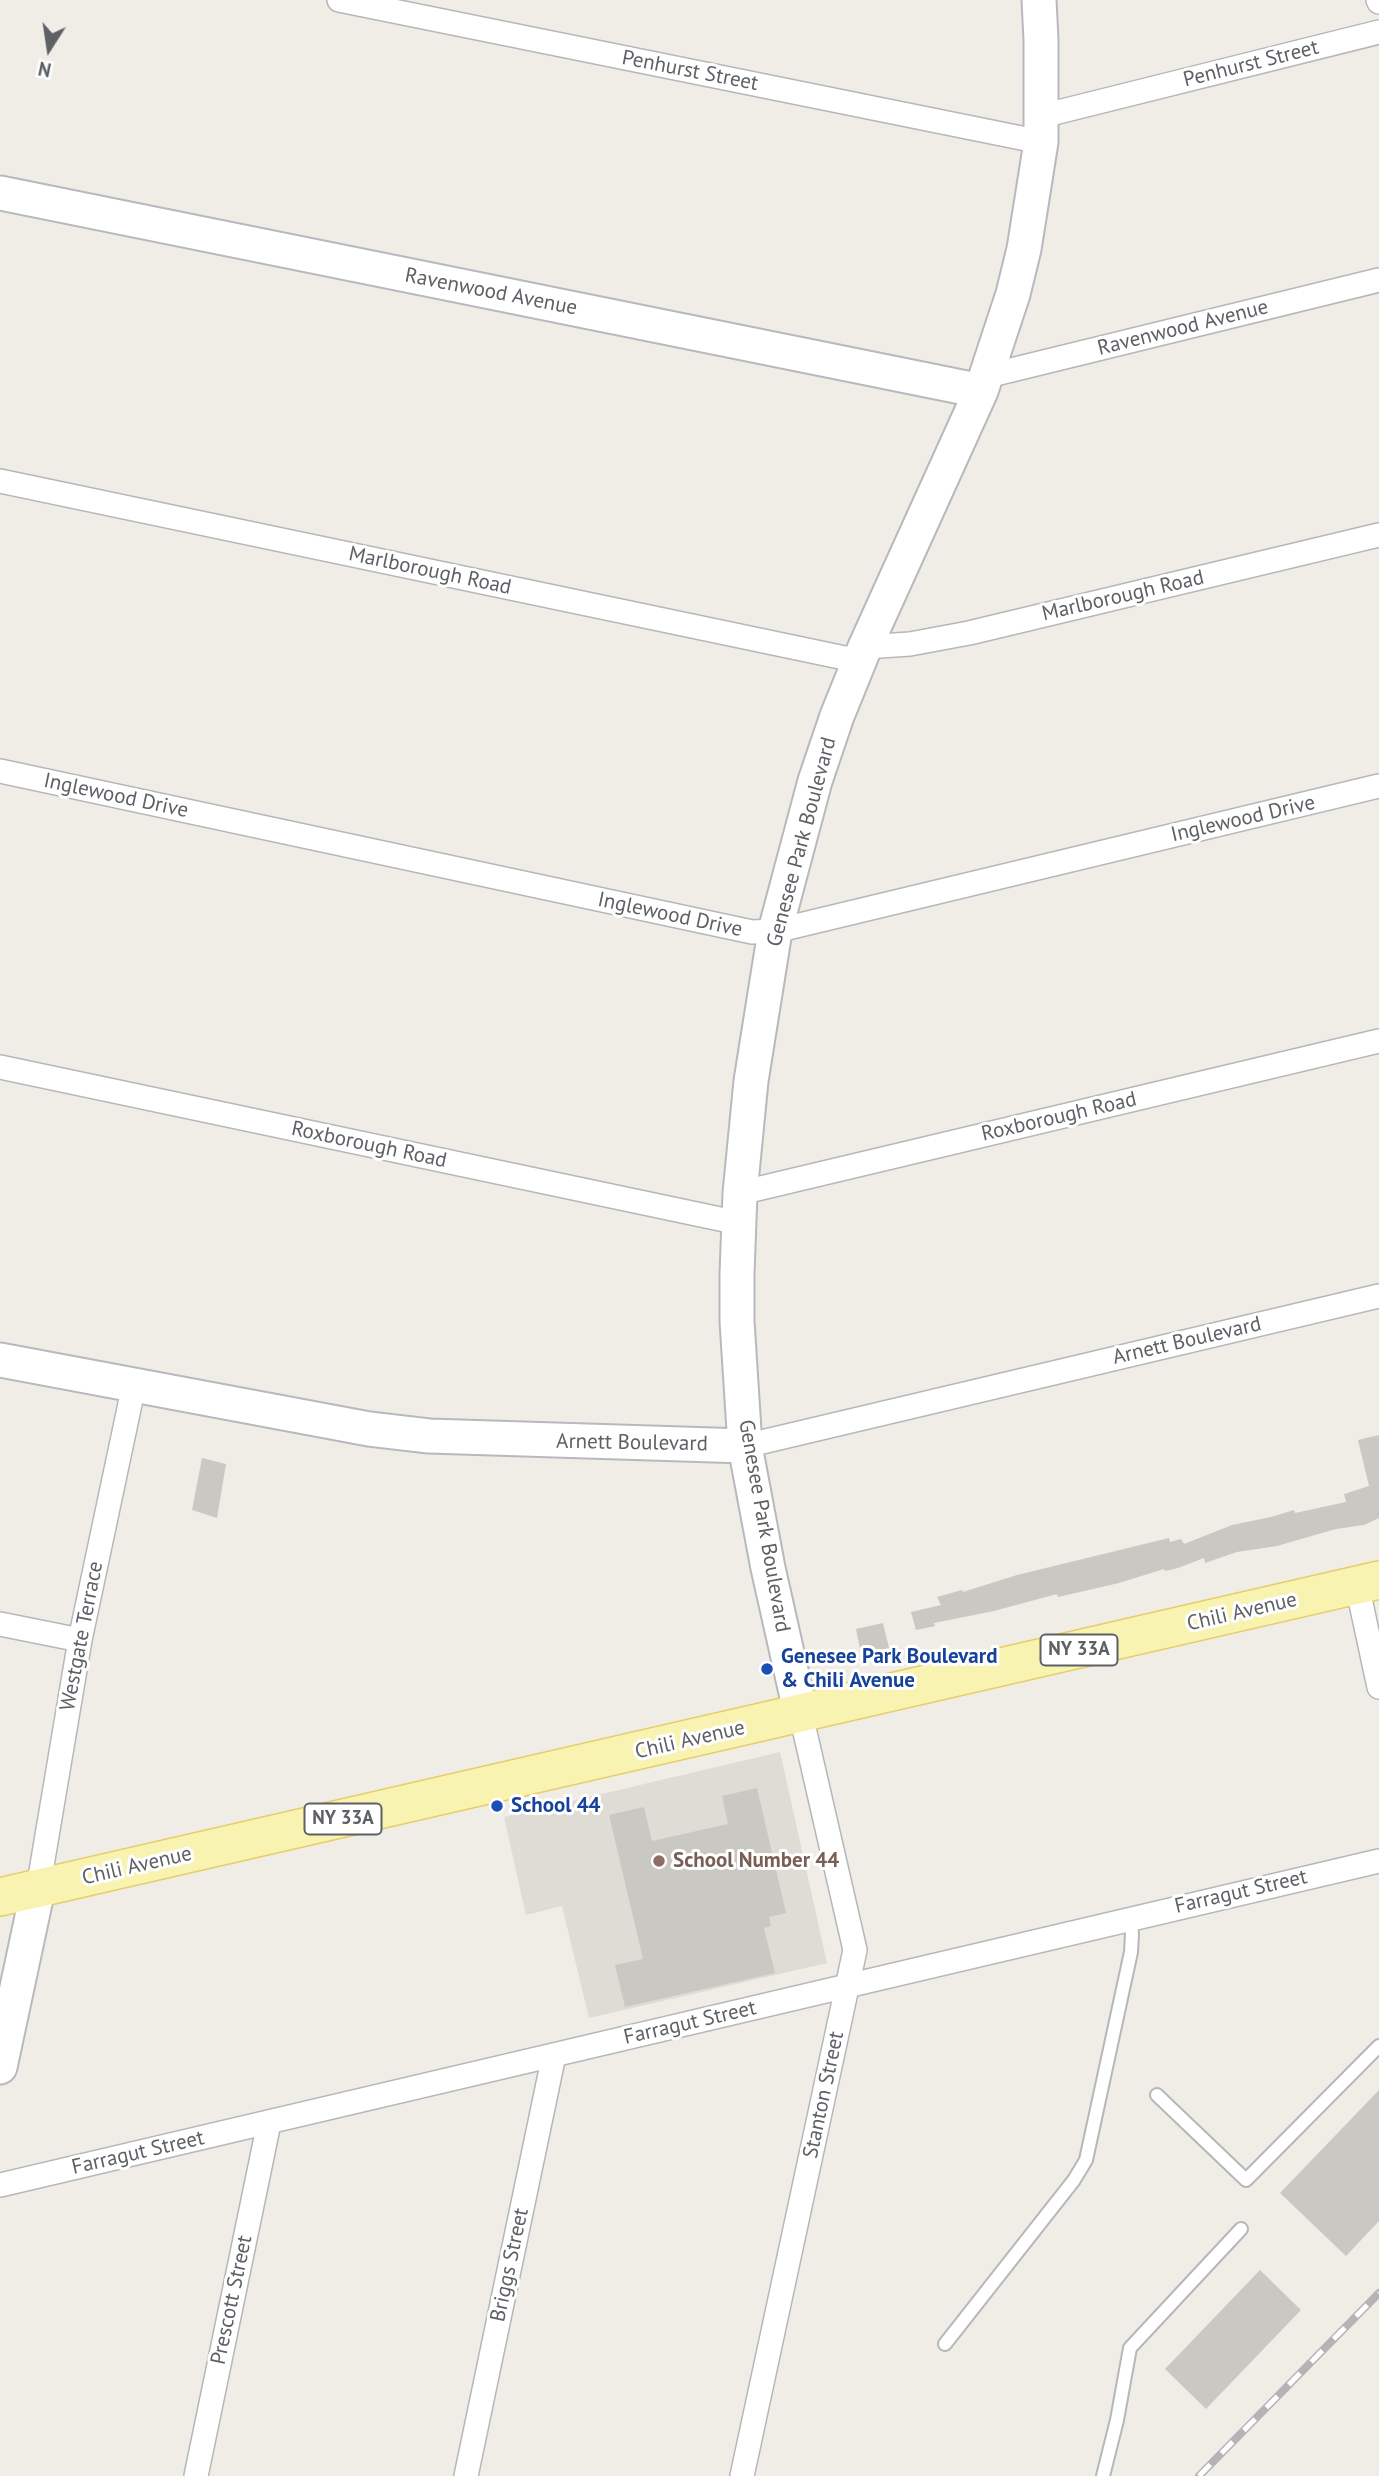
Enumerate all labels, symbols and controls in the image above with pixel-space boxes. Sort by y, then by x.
north arrow [14,14,84,84]
street label: Penhurst Street [1181,35,1321,93]
street label: Penhurst Street [620,45,760,97]
text: N [36,57,53,83]
street label: Ravenwood Avenue [403,263,579,321]
street label: Ravenwood Avenue [1095,295,1271,361]
street label: Marlborough Road [346,541,514,601]
street label: Marlborough Road [1040,565,1206,627]
street label: Genesee Park Boulevard [762,735,842,949]
street label: Inglewood Drive [41,768,191,824]
street label: Inglewood Drive [1168,790,1318,848]
street label: Inglewood Drive [595,887,745,943]
street label: Roxborough Road [979,1087,1139,1147]
street label: Roxborough Road [289,1116,449,1174]
street label: Arnett Boulevard [1110,1312,1264,1370]
street label: Genesee Park Boulevard [733,1418,795,1634]
street label: Arnett Boulevard [556,1429,708,1457]
street label: Westgate Terrace [55,1559,109,1713]
street label: Chili Avenue [1185,1587,1299,1637]
road number: NY 33A [1040,1634,1118,1666]
place label: Genesee Park Boulevard & Chili Avenue [781,1644,997,1694]
marker: Genesee Park Boulevard & Chili Avenue [759,1661,775,1677]
street label: Chili Avenue [633,1715,747,1765]
place label: School 44 [511,1793,601,1819]
marker: School 44 [489,1798,505,1814]
road number: NY 33A [304,1803,382,1834]
street label: Chili Avenue [80,1841,194,1891]
place label: School Number 44 [673,1848,839,1874]
marker: School Number 44 [651,1853,667,1869]
street label: Farragut Street [1172,1865,1310,1919]
street label: Farragut Street [621,1996,759,2050]
street label: Stanton Street [798,2029,850,2161]
street label: Farragut Street [69,2126,207,2180]
street label: Briggs Street [486,2206,534,2324]
street label: Prescott Street [206,2233,258,2367]

